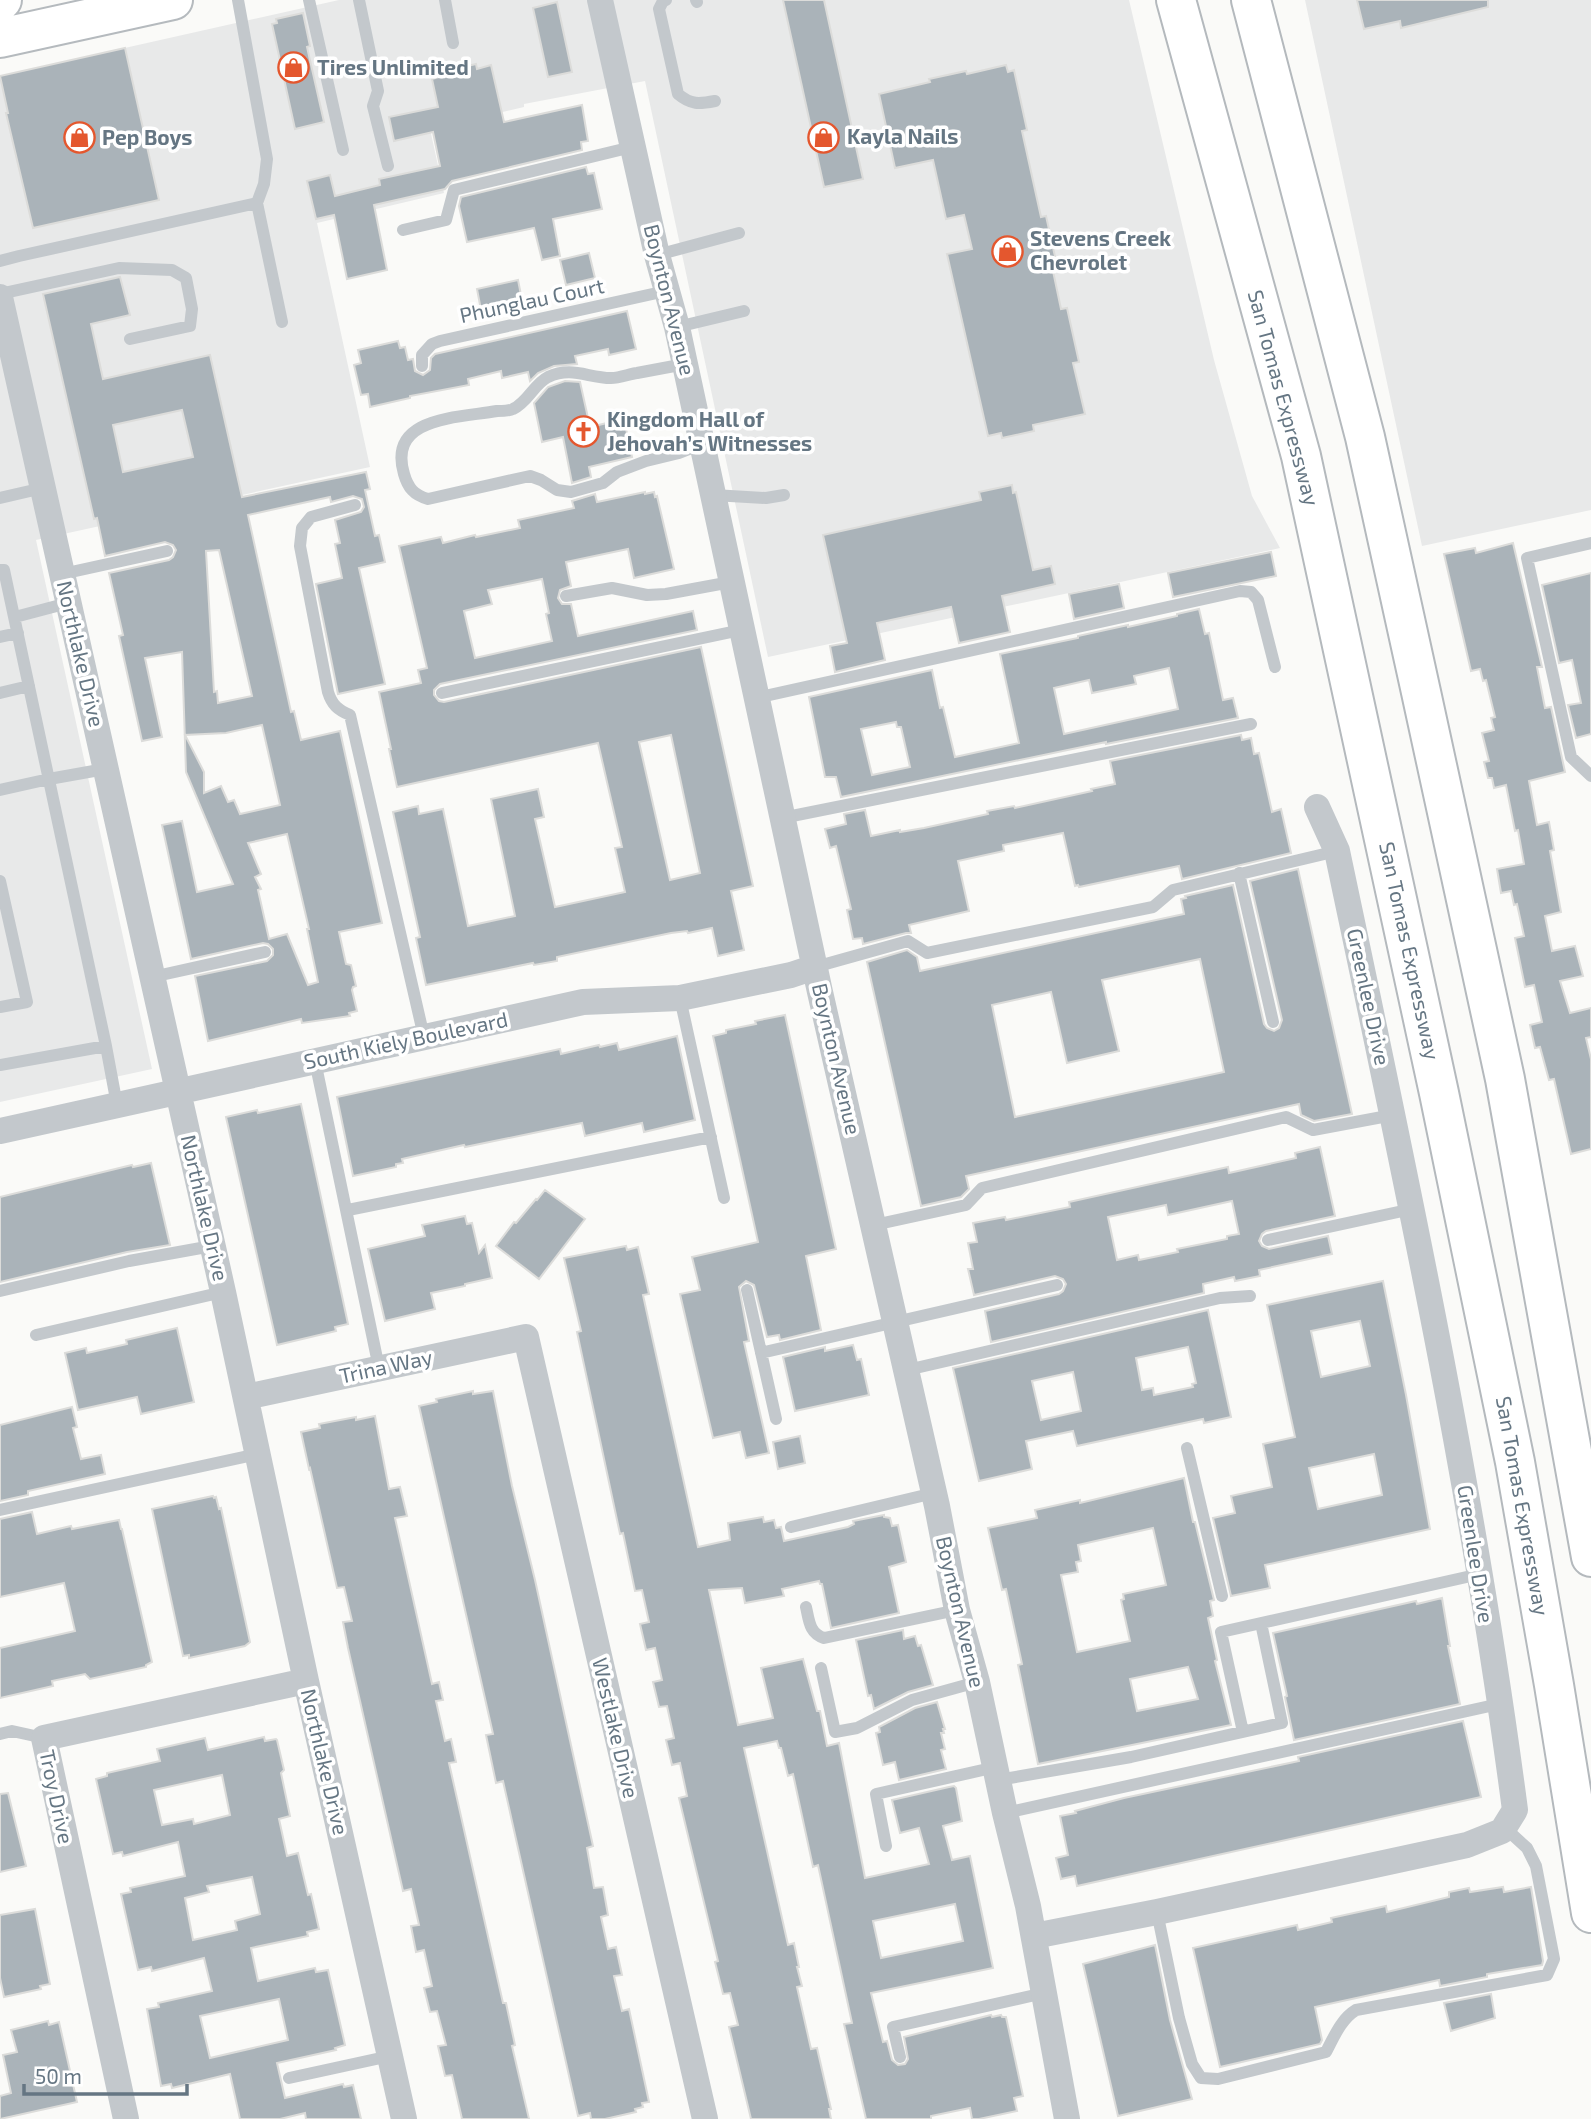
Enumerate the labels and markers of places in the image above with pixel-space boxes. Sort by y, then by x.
shop icon: Tires Unlimited [277,51,311,85]
place label: Tires Unlimited [317,54,469,79]
shop icon: Kayla Nails [807,120,841,154]
shop icon: Pep Boys [62,121,96,155]
place label: Kayla Nails [847,123,958,149]
place label: Pep Boys [102,124,193,150]
place label: Stevens Creek Chevrolet [1030,225,1171,274]
shop icon: Stevens Creek Chevrolet [990,234,1024,268]
place label: Kingdom Hall of Jehovah’s Witnesses [607,406,812,455]
church icon: Kingdom Hall of Jehovah’s Witnesses [567,415,601,449]

